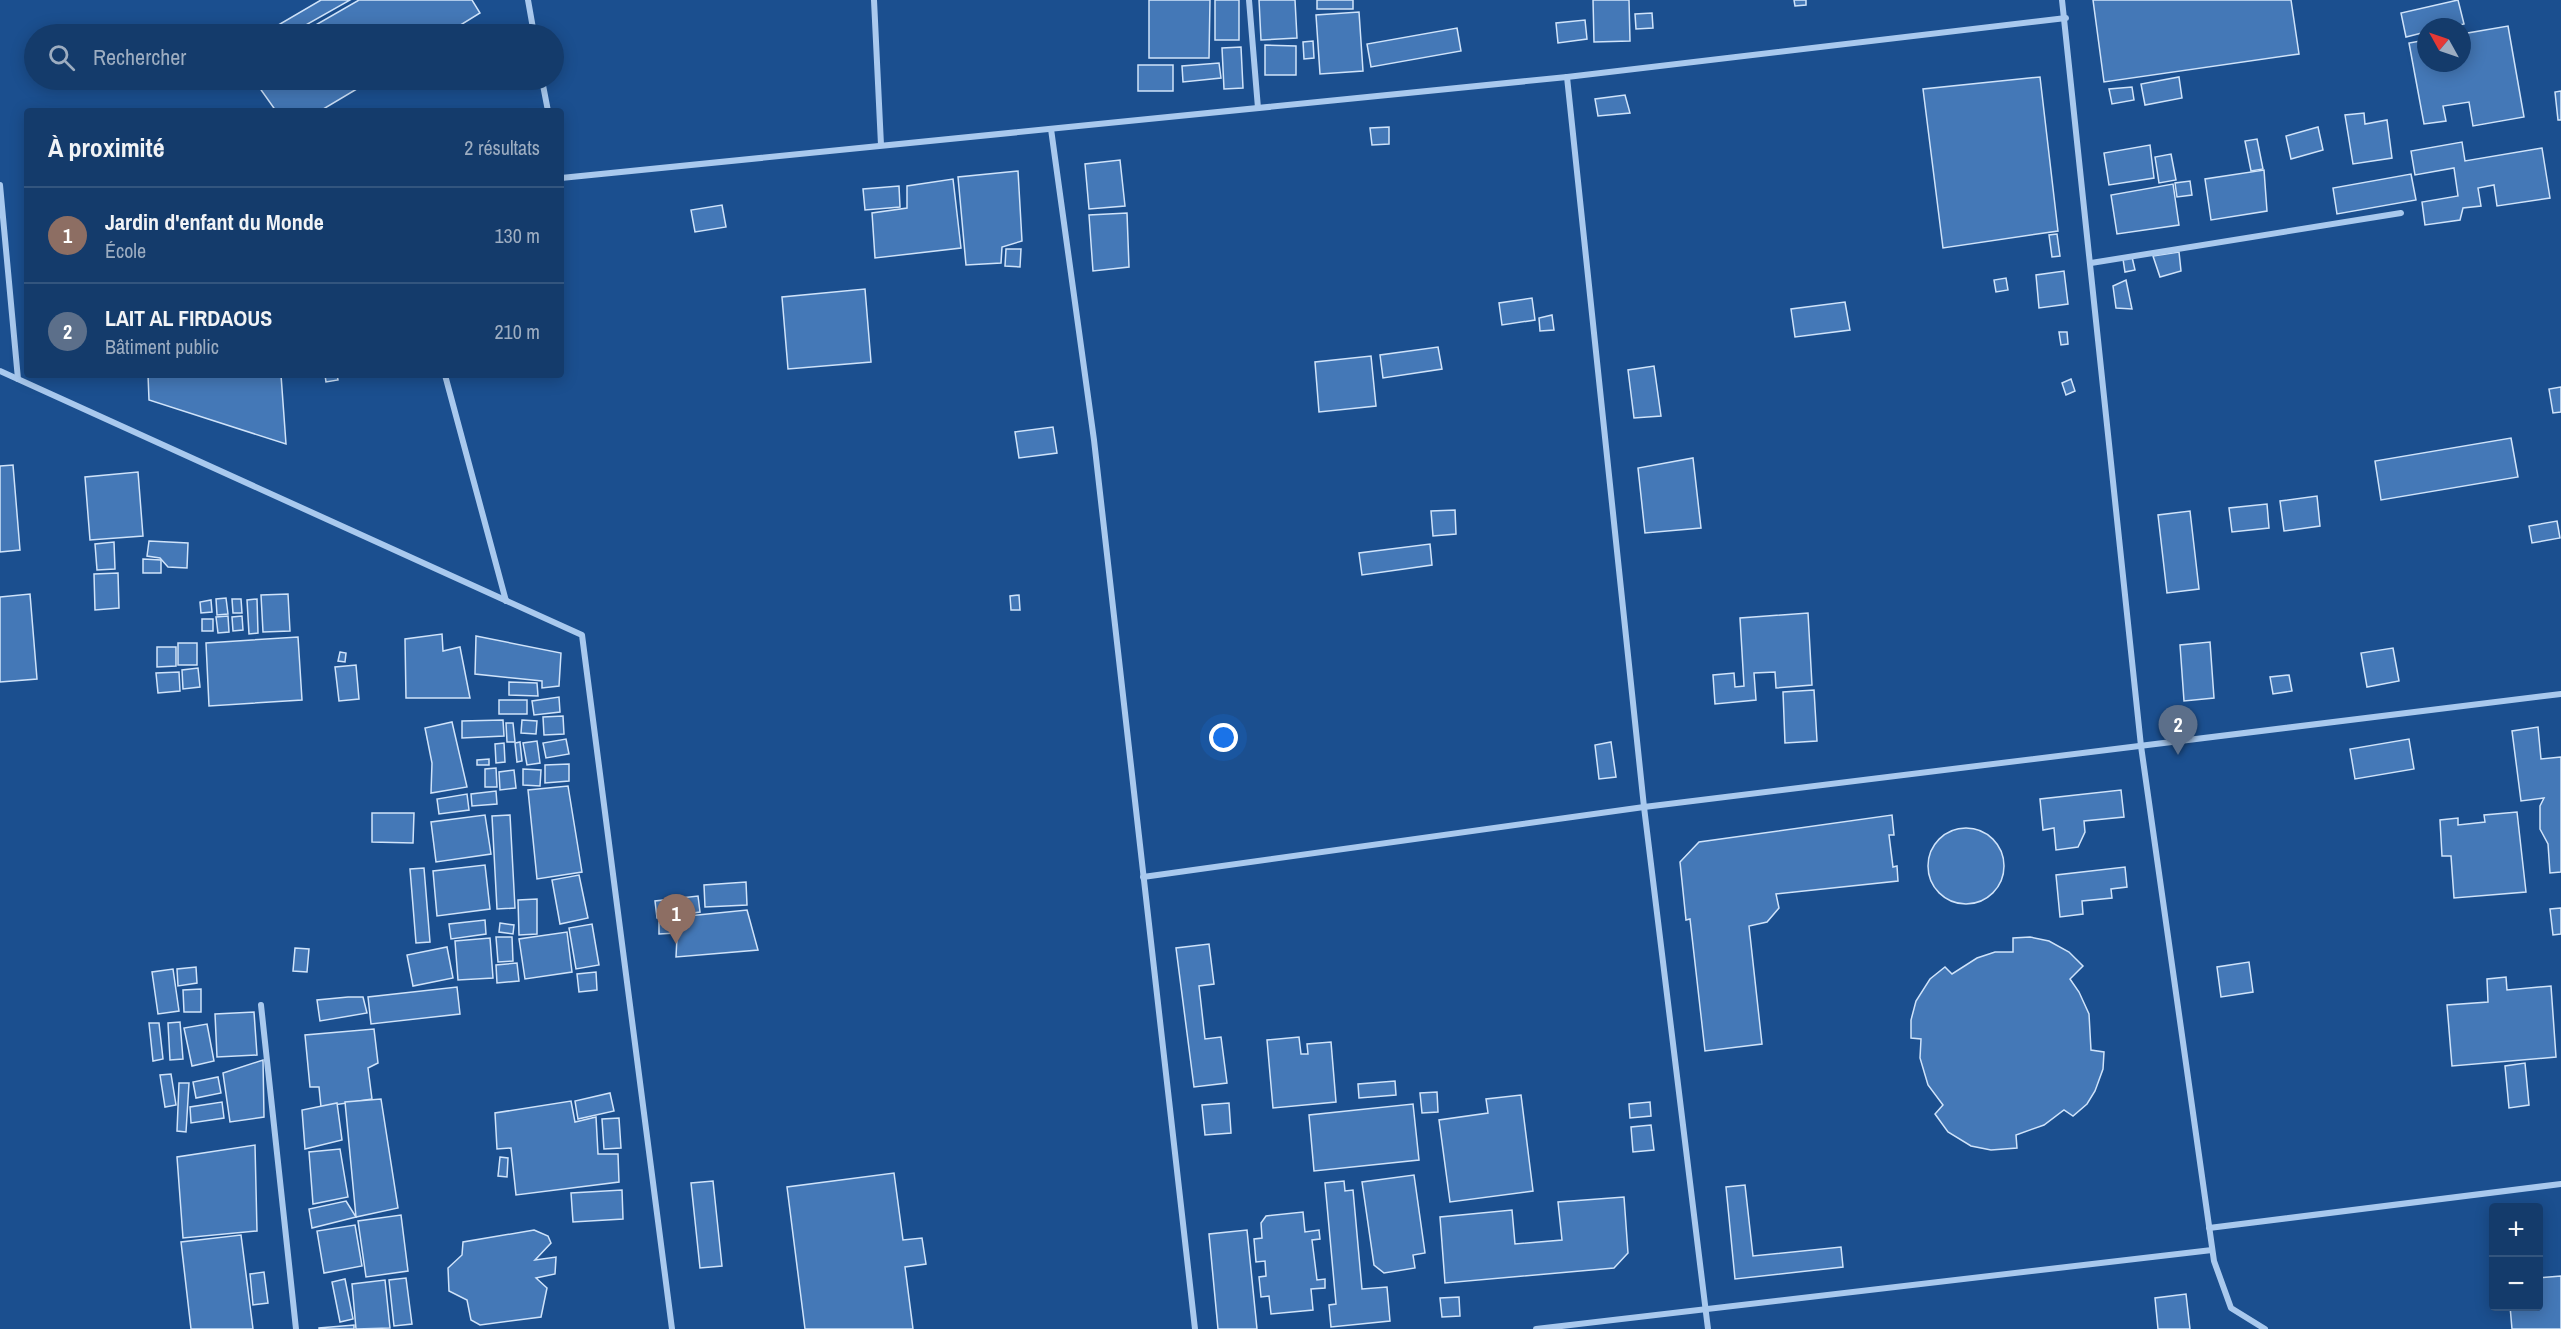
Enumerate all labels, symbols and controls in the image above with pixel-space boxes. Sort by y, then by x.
north arrow [2417,18,2471,72]
search box [24,24,564,90]
icon: search [45,41,78,74]
text: Rechercher [93,42,186,72]
text: À proximité [48,130,165,165]
text: 2 résultats [464,134,540,161]
text: Jardin d'enfant du Monde [105,207,324,237]
text: 1 [63,222,72,249]
text: 130 m [494,222,540,249]
text: École [105,237,146,264]
text: LAIT AL FIRDAOUS [105,303,272,333]
text: 2 [63,318,72,345]
text: 210 m [494,318,540,345]
text: Bâtiment public [105,333,219,360]
pin: 2 [2158,706,2198,755]
your location [1209,723,1238,752]
pin: 1 [656,894,696,944]
map controls [2489,1203,2543,1311]
button: + [2489,1203,2543,1257]
button: − [2489,1257,2543,1311]

